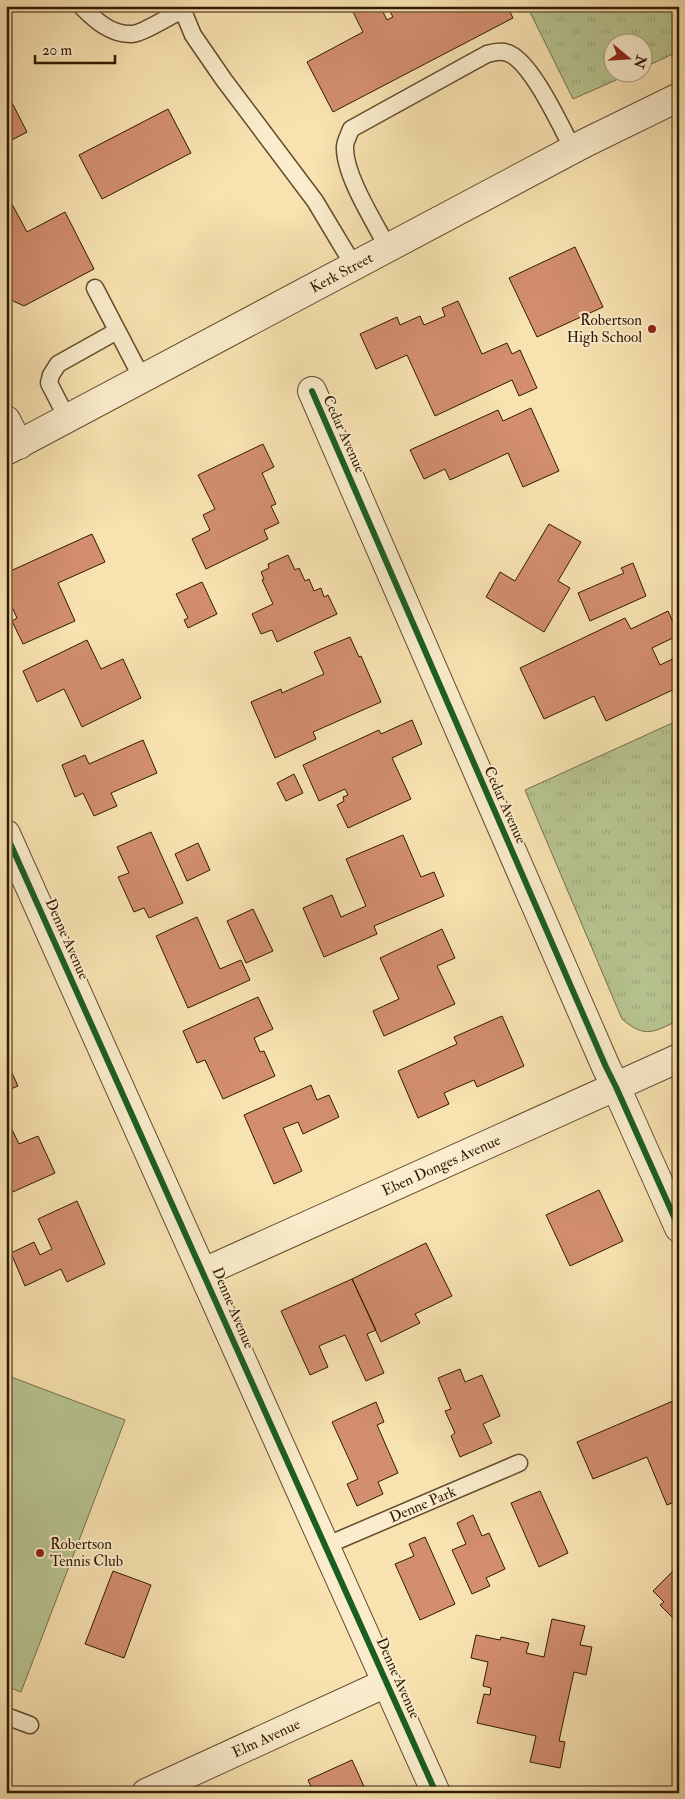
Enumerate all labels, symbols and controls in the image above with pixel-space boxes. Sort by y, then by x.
scale bar [35,32,115,64]
north arrow [602,32,652,82]
text: 20 m [42,41,72,60]
text: N [630,52,650,71]
street label: Kerk Street [307,248,376,297]
place label: Robertson High School [567,311,642,347]
marker: Robertson High School [646,323,658,335]
street label: Cedar Avenue [318,392,370,476]
street label: Cedar Avenue [479,763,531,847]
street label: Denne Avenue [41,895,93,983]
street label: Eben Donges Avenue [379,1130,503,1200]
street label: Denne Avenue [207,1264,259,1352]
street label: Denne Park [386,1482,459,1527]
place label: Robertson Tennis Club [50,1535,123,1571]
marker: Robertson Tennis Club [34,1547,46,1559]
street label: Denne Avenue [372,1634,424,1722]
street label: Elm Avenue [229,1714,303,1762]

